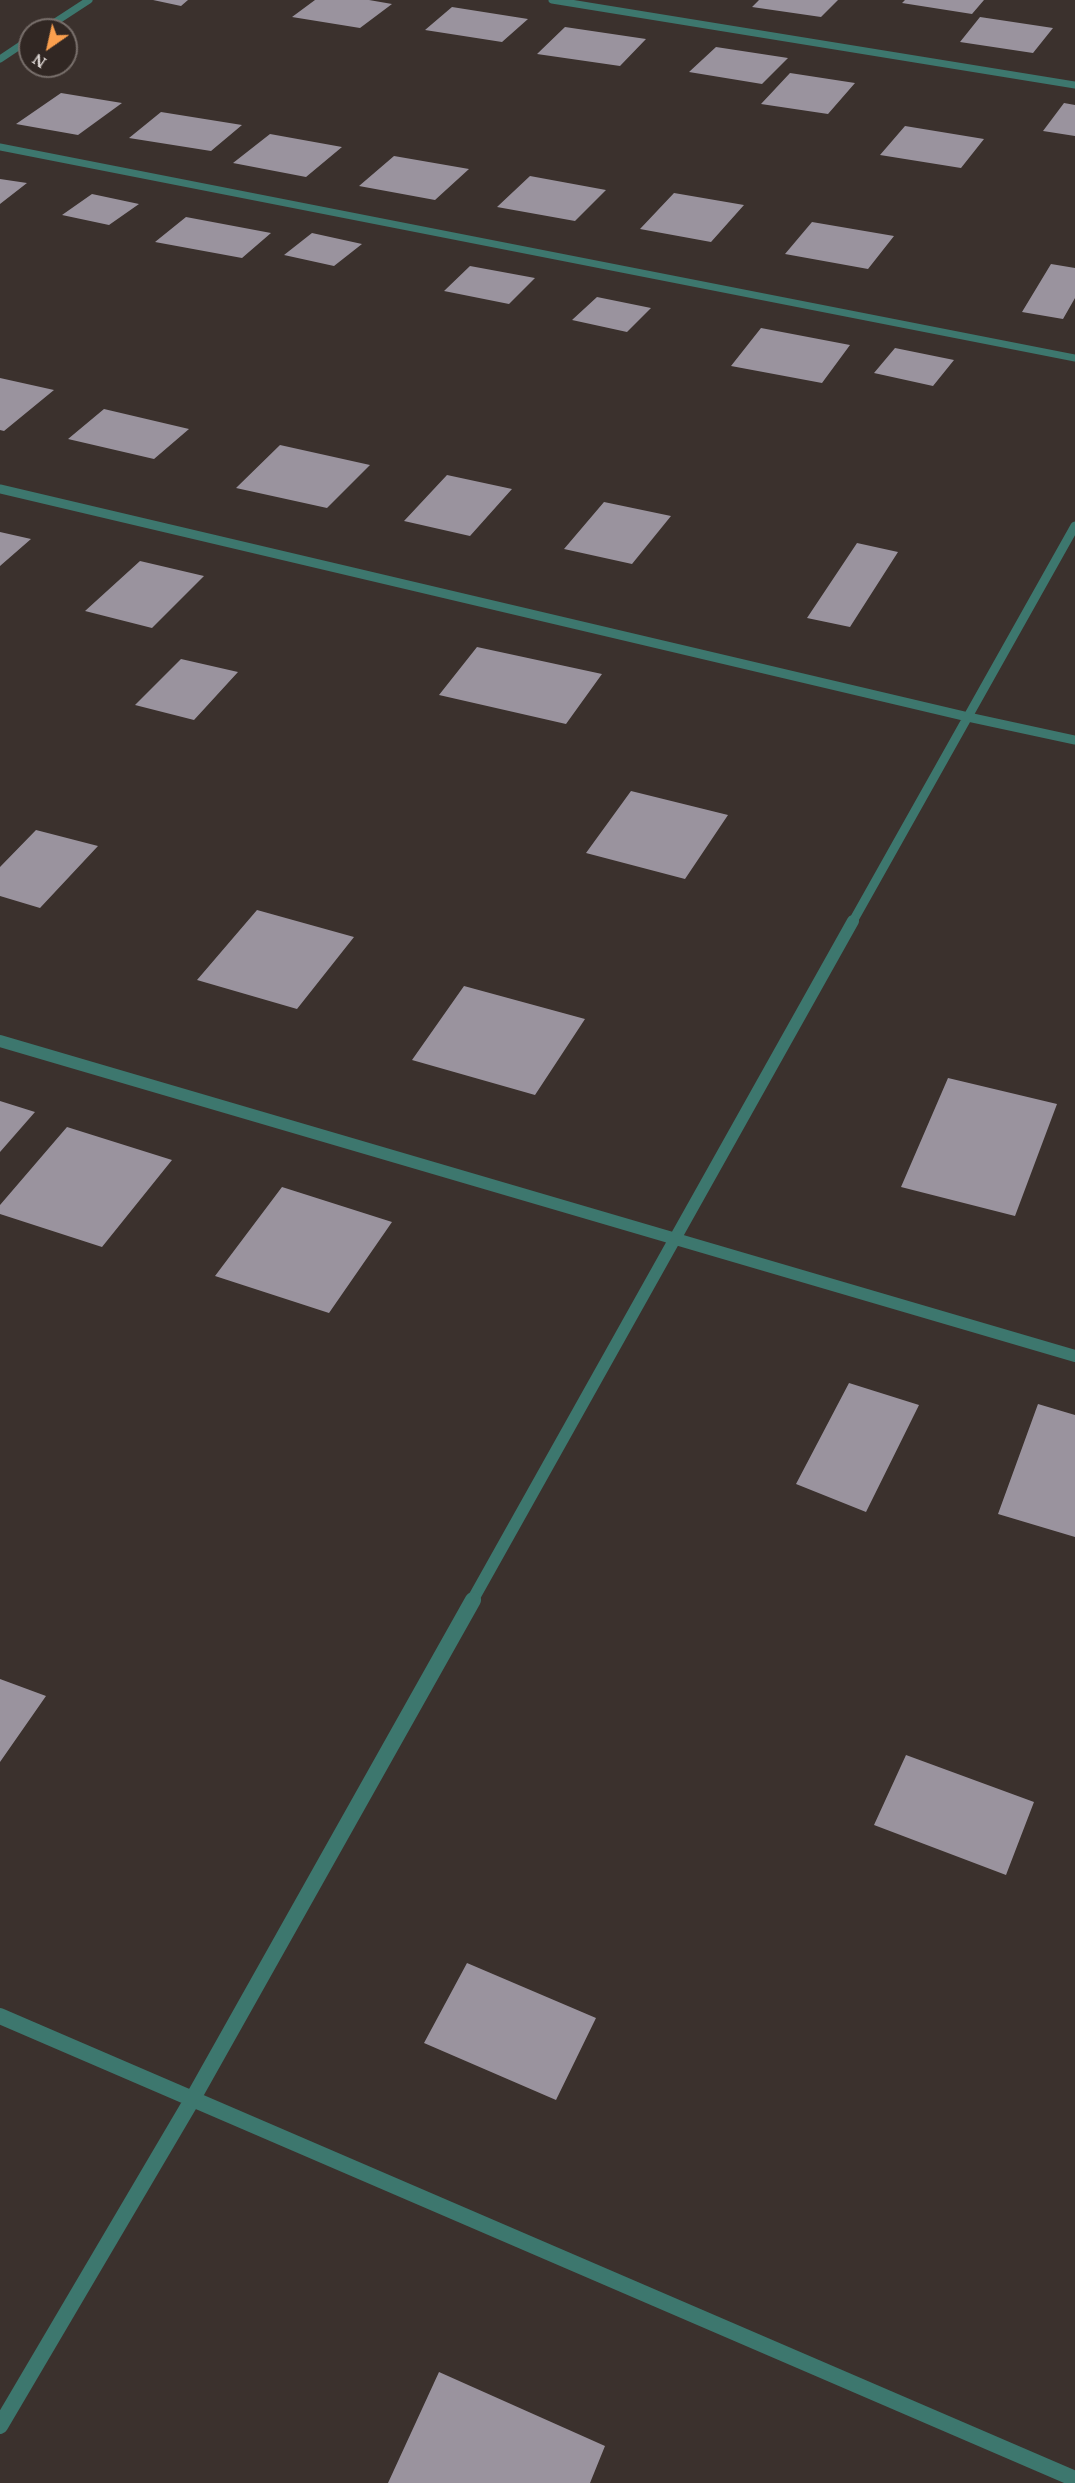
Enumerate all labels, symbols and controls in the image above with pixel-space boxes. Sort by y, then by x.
north arrow [18,18,78,78]
text: N [28,49,50,74]

